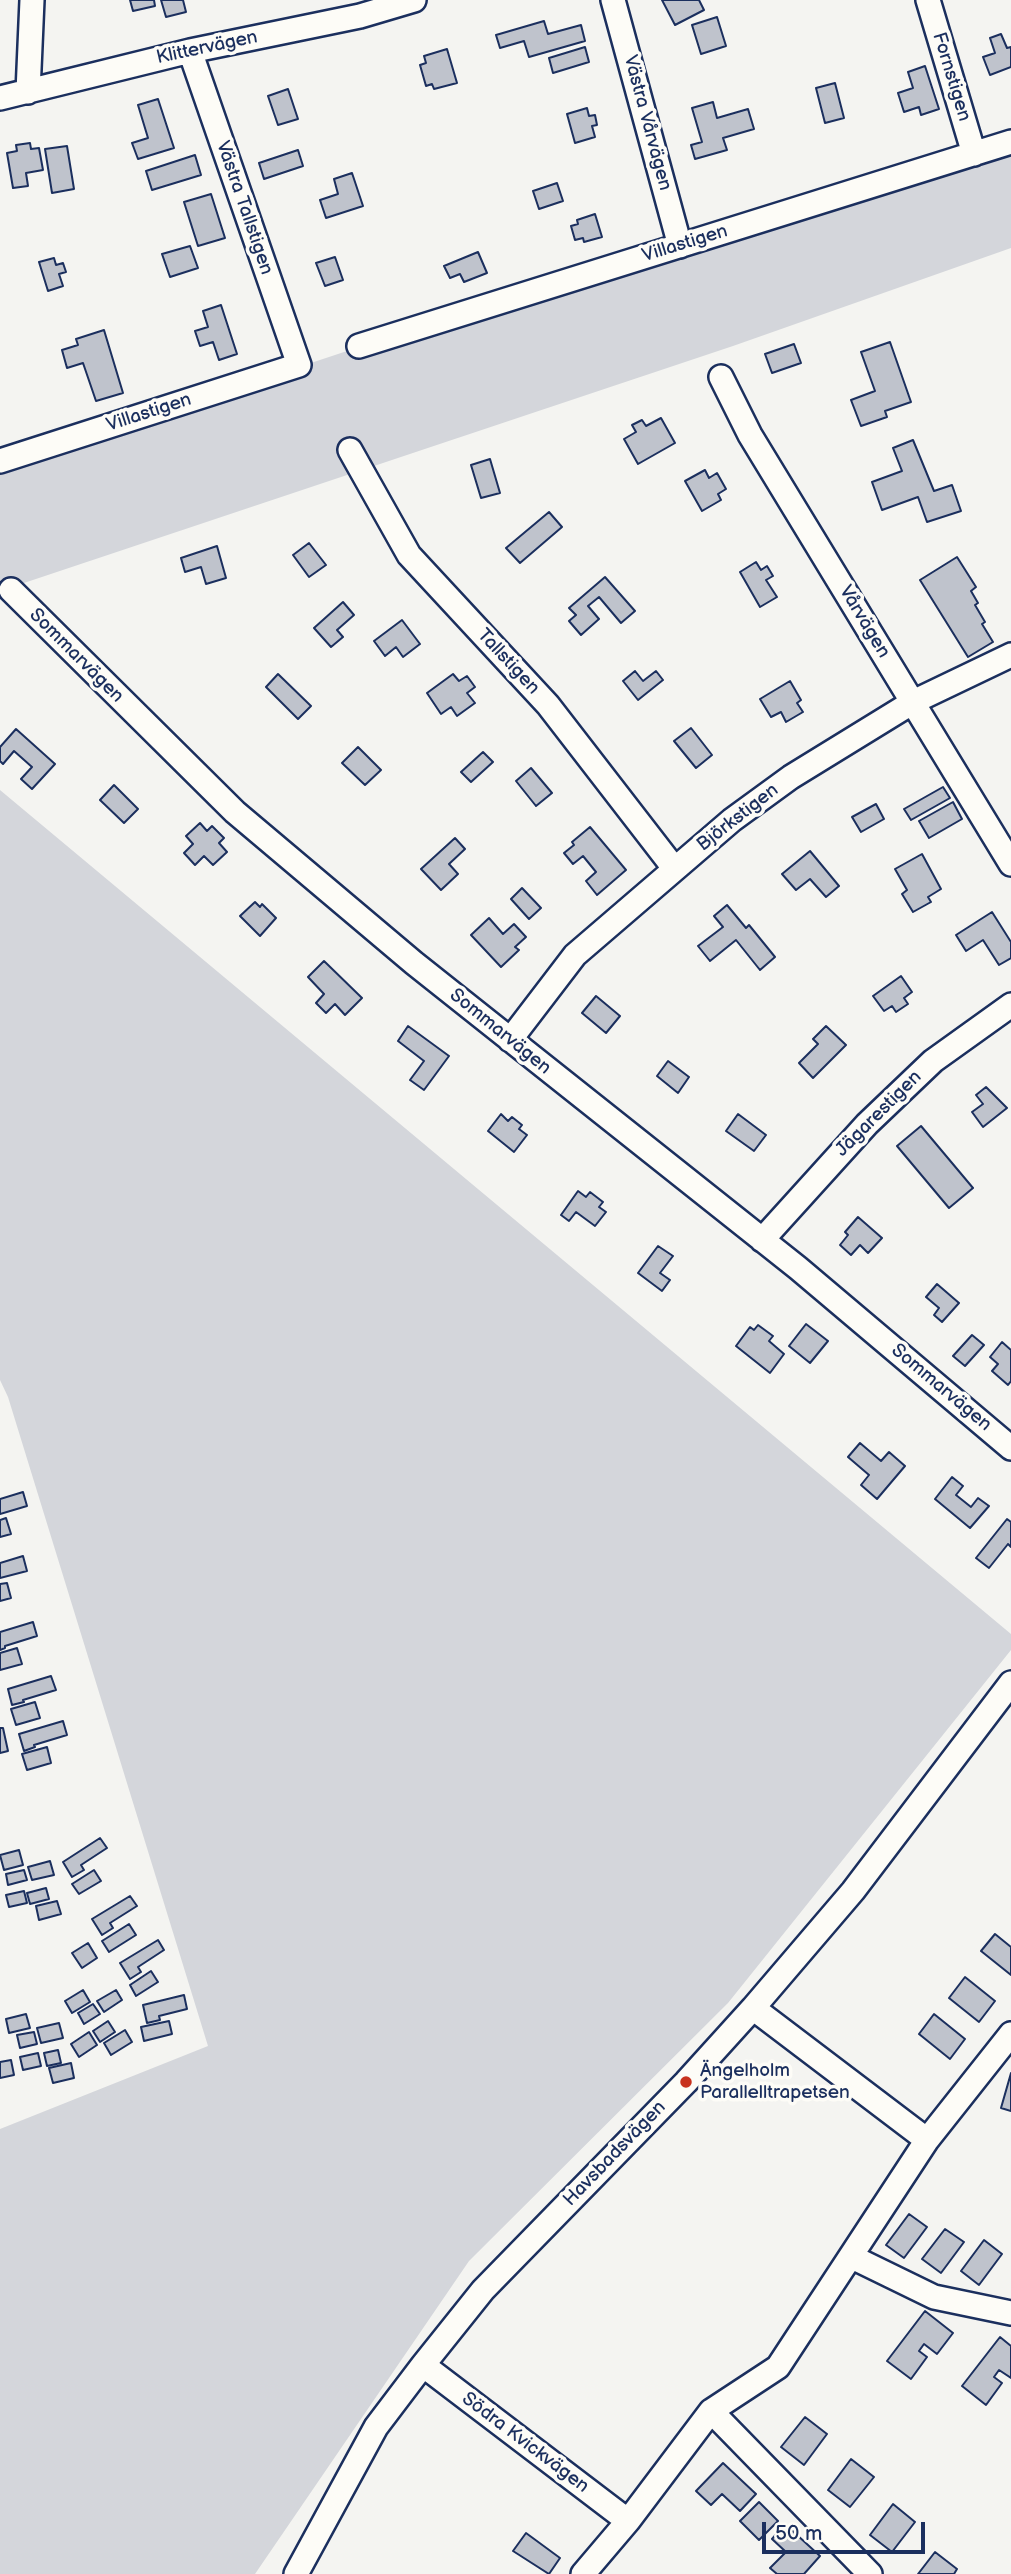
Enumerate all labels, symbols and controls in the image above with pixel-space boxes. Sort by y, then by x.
street label: Klittervägen [154,26,260,70]
street label: Fornstigen [927,30,975,124]
street label: Västra Vårvägen [618,53,676,193]
street label: Västra Tallstigen [210,138,278,278]
street label: Villastigen [640,220,730,268]
street label: Villastigen [104,389,194,437]
street label: Vårvägen [833,582,895,662]
street label: Sommarvägen [24,604,128,708]
street label: Tallstigen [472,624,544,700]
street label: Björkstigen [693,779,783,857]
street label: Sommarvägen [445,984,555,1080]
street label: Jägarestigen [831,1066,927,1162]
street label: Sommarvägen [886,1339,996,1437]
place label: Ängelholm Parallelltrapetsen [700,2060,850,2104]
marker: Ängelholm Parallelltrapetsen [678,2074,694,2090]
street label: Havsbadsvägen [559,2097,671,2211]
street label: Södra Kvickvägen [457,2388,593,2498]
scale bar [766,2508,929,2552]
text: 50 m [775,2521,822,2546]

